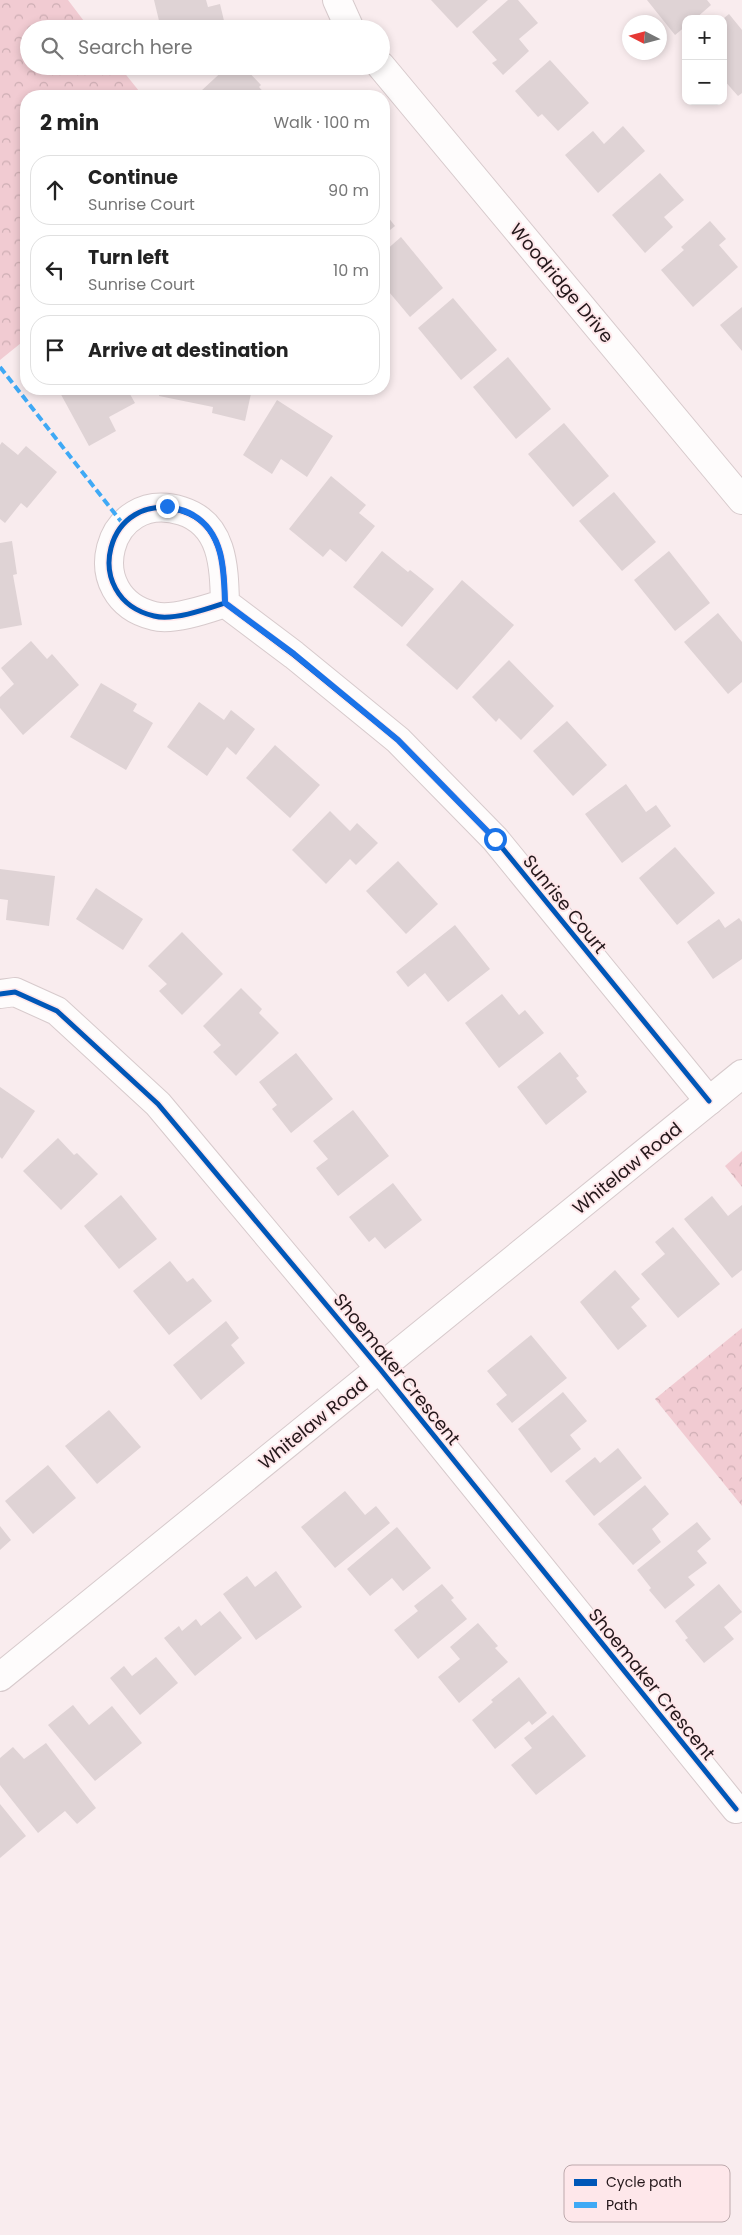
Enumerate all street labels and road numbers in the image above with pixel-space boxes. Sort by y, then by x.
street label: Woodridge Drive [504,218,620,348]
street label: Sunrise Court [517,849,613,959]
street label: Whitelaw Road [567,1116,687,1220]
street label: Shoemaker Crescent [328,1288,466,1450]
street label: Whitelaw Road [253,1371,373,1475]
street label: Shoemaker Crescent [583,1603,721,1765]

